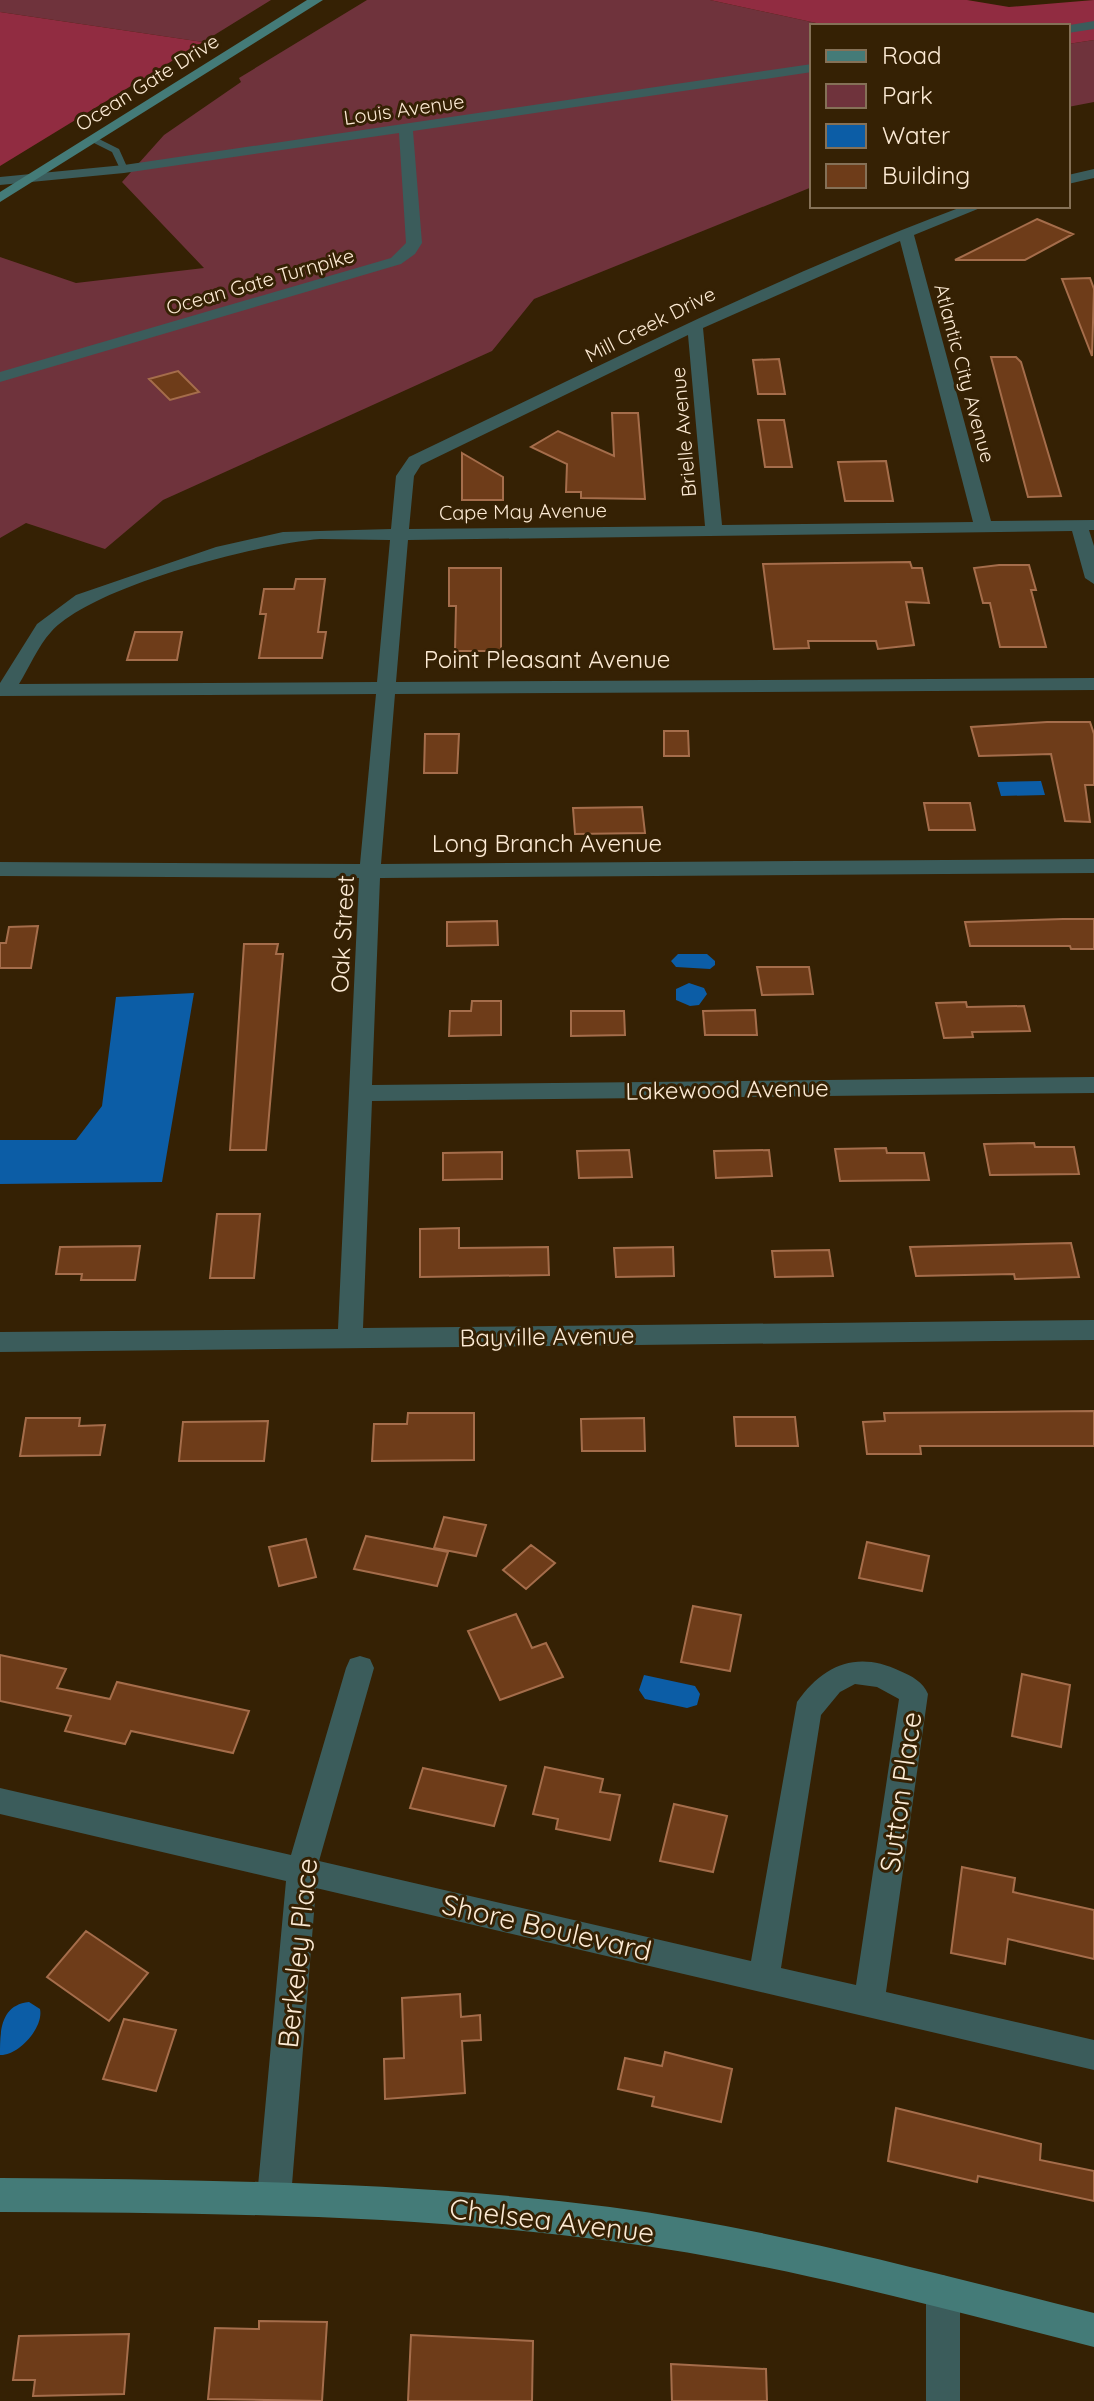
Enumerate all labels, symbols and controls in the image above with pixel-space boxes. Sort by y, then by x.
legend [810,24,1070,208]
street label: Ocean Gate Drive [71,28,223,136]
text: Road [882,40,942,70]
text: Park [882,80,933,110]
street label: Louis Avenue [342,88,466,130]
text: Water [882,120,950,150]
text: Building [882,160,970,190]
street label: Ocean Gate Turnpike [163,242,357,320]
street label: Mill Creek Drive [581,280,719,368]
street label: Atlantic City Avenue [929,281,1001,465]
street label: Brielle Avenue [665,366,701,498]
street label: Cape May Avenue [439,497,607,525]
street label: Point Pleasant Avenue [424,644,670,674]
street label: Long Branch Avenue [432,828,662,858]
street label: Oak Street [324,874,360,994]
street label: Lakewood Avenue [625,1072,829,1106]
street label: Bayville Avenue [459,1319,635,1353]
street label: Sutton Place [871,1710,929,1874]
street label: Berkeley Place [270,1856,324,2050]
street label: Shore Boulevard [439,1886,655,1968]
street label: Chelsea Avenue [448,2190,656,2250]

